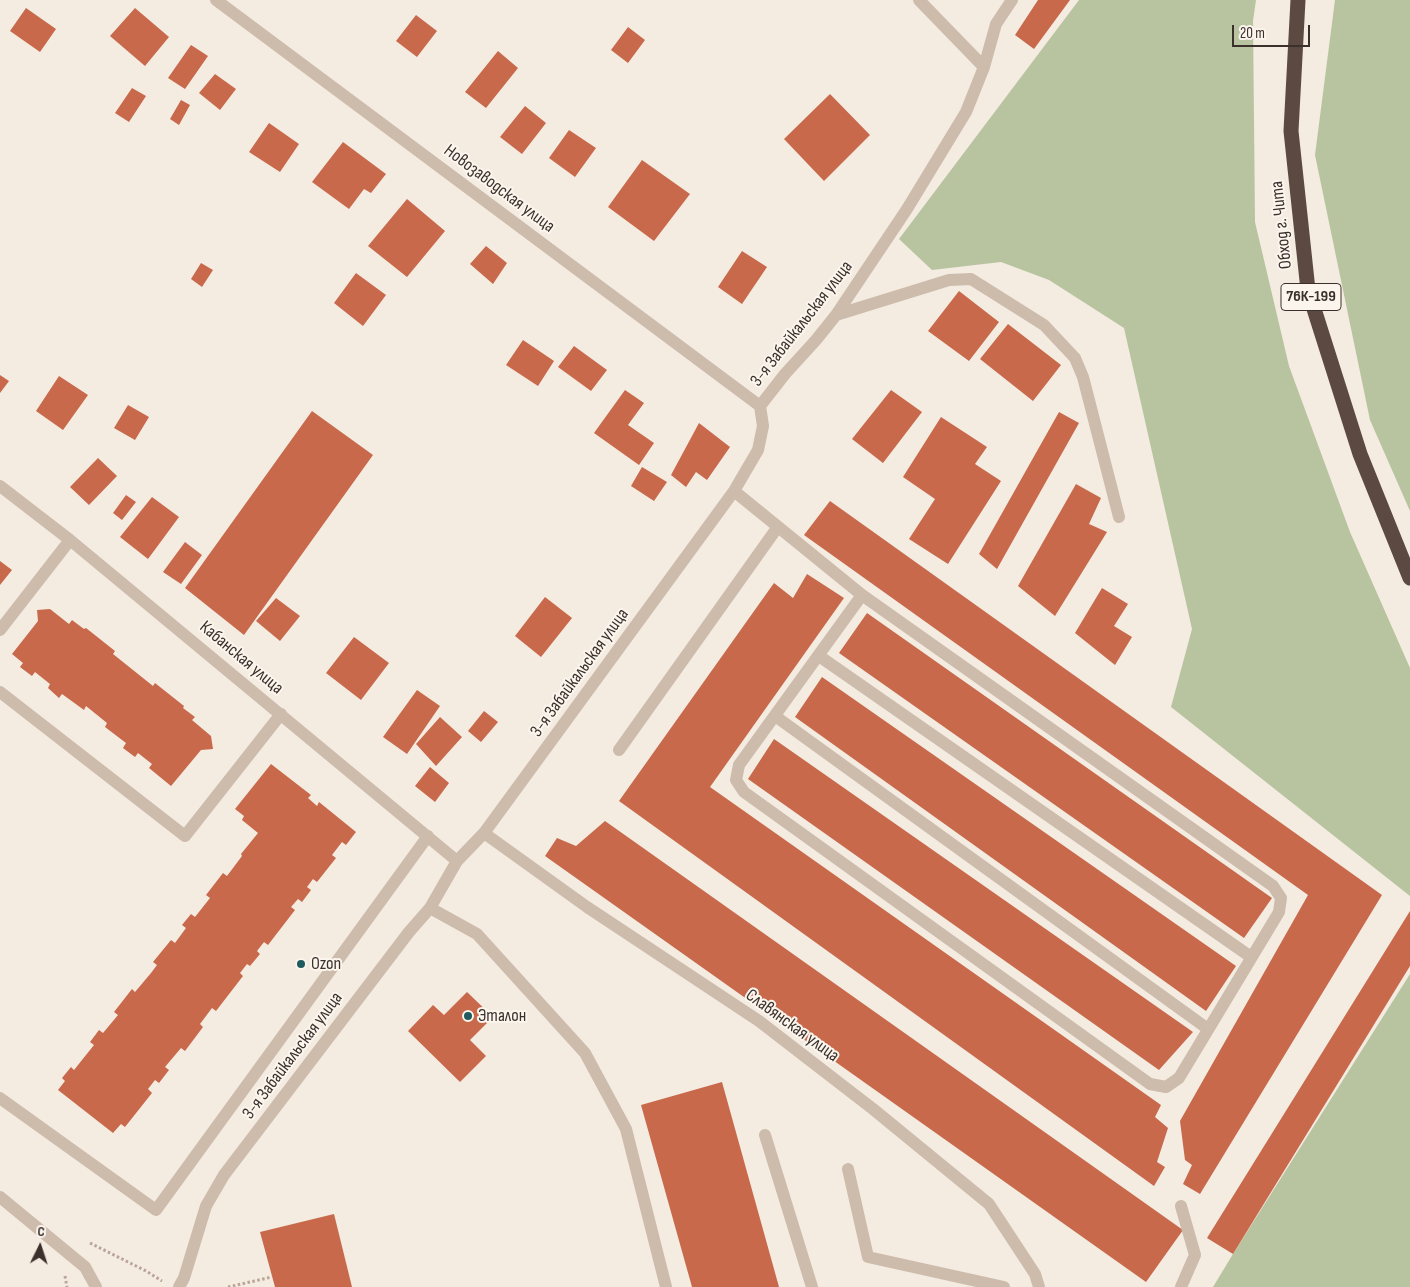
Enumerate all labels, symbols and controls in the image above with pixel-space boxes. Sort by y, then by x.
scale bar [1235,15,1312,47]
text: 20 m [1240,24,1265,43]
street label: Новозаводская улица [439,140,559,238]
street label: Обход г. Чита [1267,180,1297,270]
street label: 3-я Забайкальская улица [746,257,858,391]
road number: 76К-199 [1281,284,1341,310]
street label: 3-я Забайкальская улица [526,605,634,741]
street label: Кабанская улица [195,617,287,699]
place label: Ozon [311,953,341,975]
marker: Ozon [295,958,307,970]
street label: Славянская улица [741,985,843,1067]
street label: 3-я Забайкальская улица [238,988,348,1124]
place label: Эталон [478,1005,526,1027]
marker: Эталон [462,1010,474,1022]
north arrow [15,1222,65,1272]
text: С [37,1223,45,1240]

